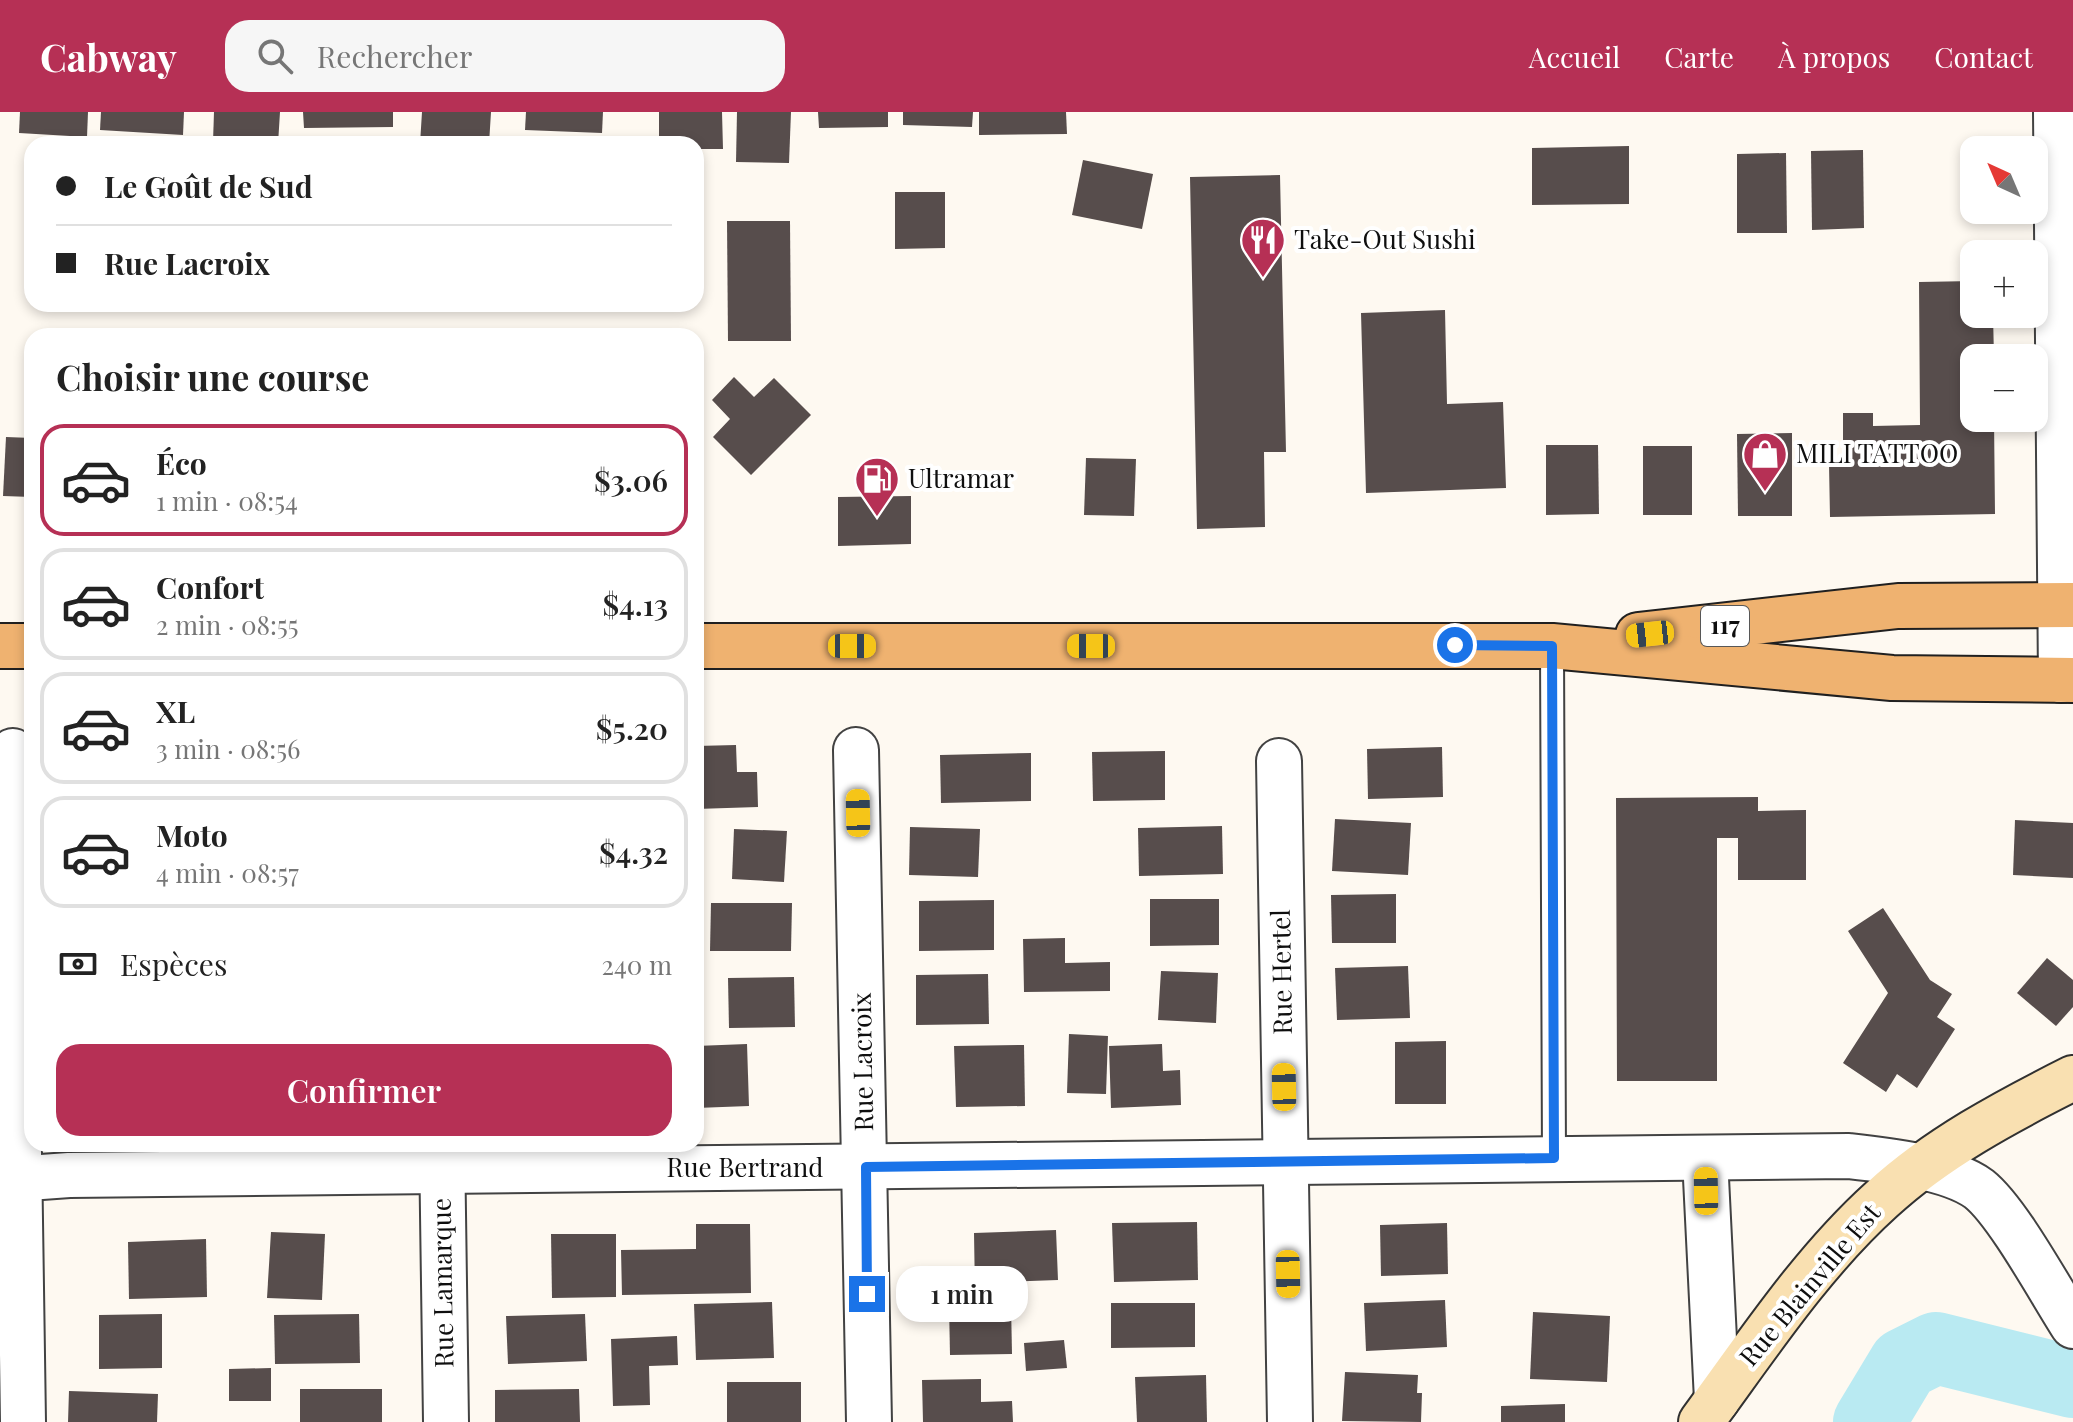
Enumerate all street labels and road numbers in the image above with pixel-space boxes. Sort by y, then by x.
road number: 117 [1701,606,1749,646]
street label: Rue Hertel [1262,909,1299,1035]
street label: Rue Lacroix [843,992,880,1132]
street label: Rue Bertrand [667,1149,823,1184]
street label: Rue Blainville Est [1730,1195,1888,1373]
street label: Rue Lamarque [423,1198,460,1368]

